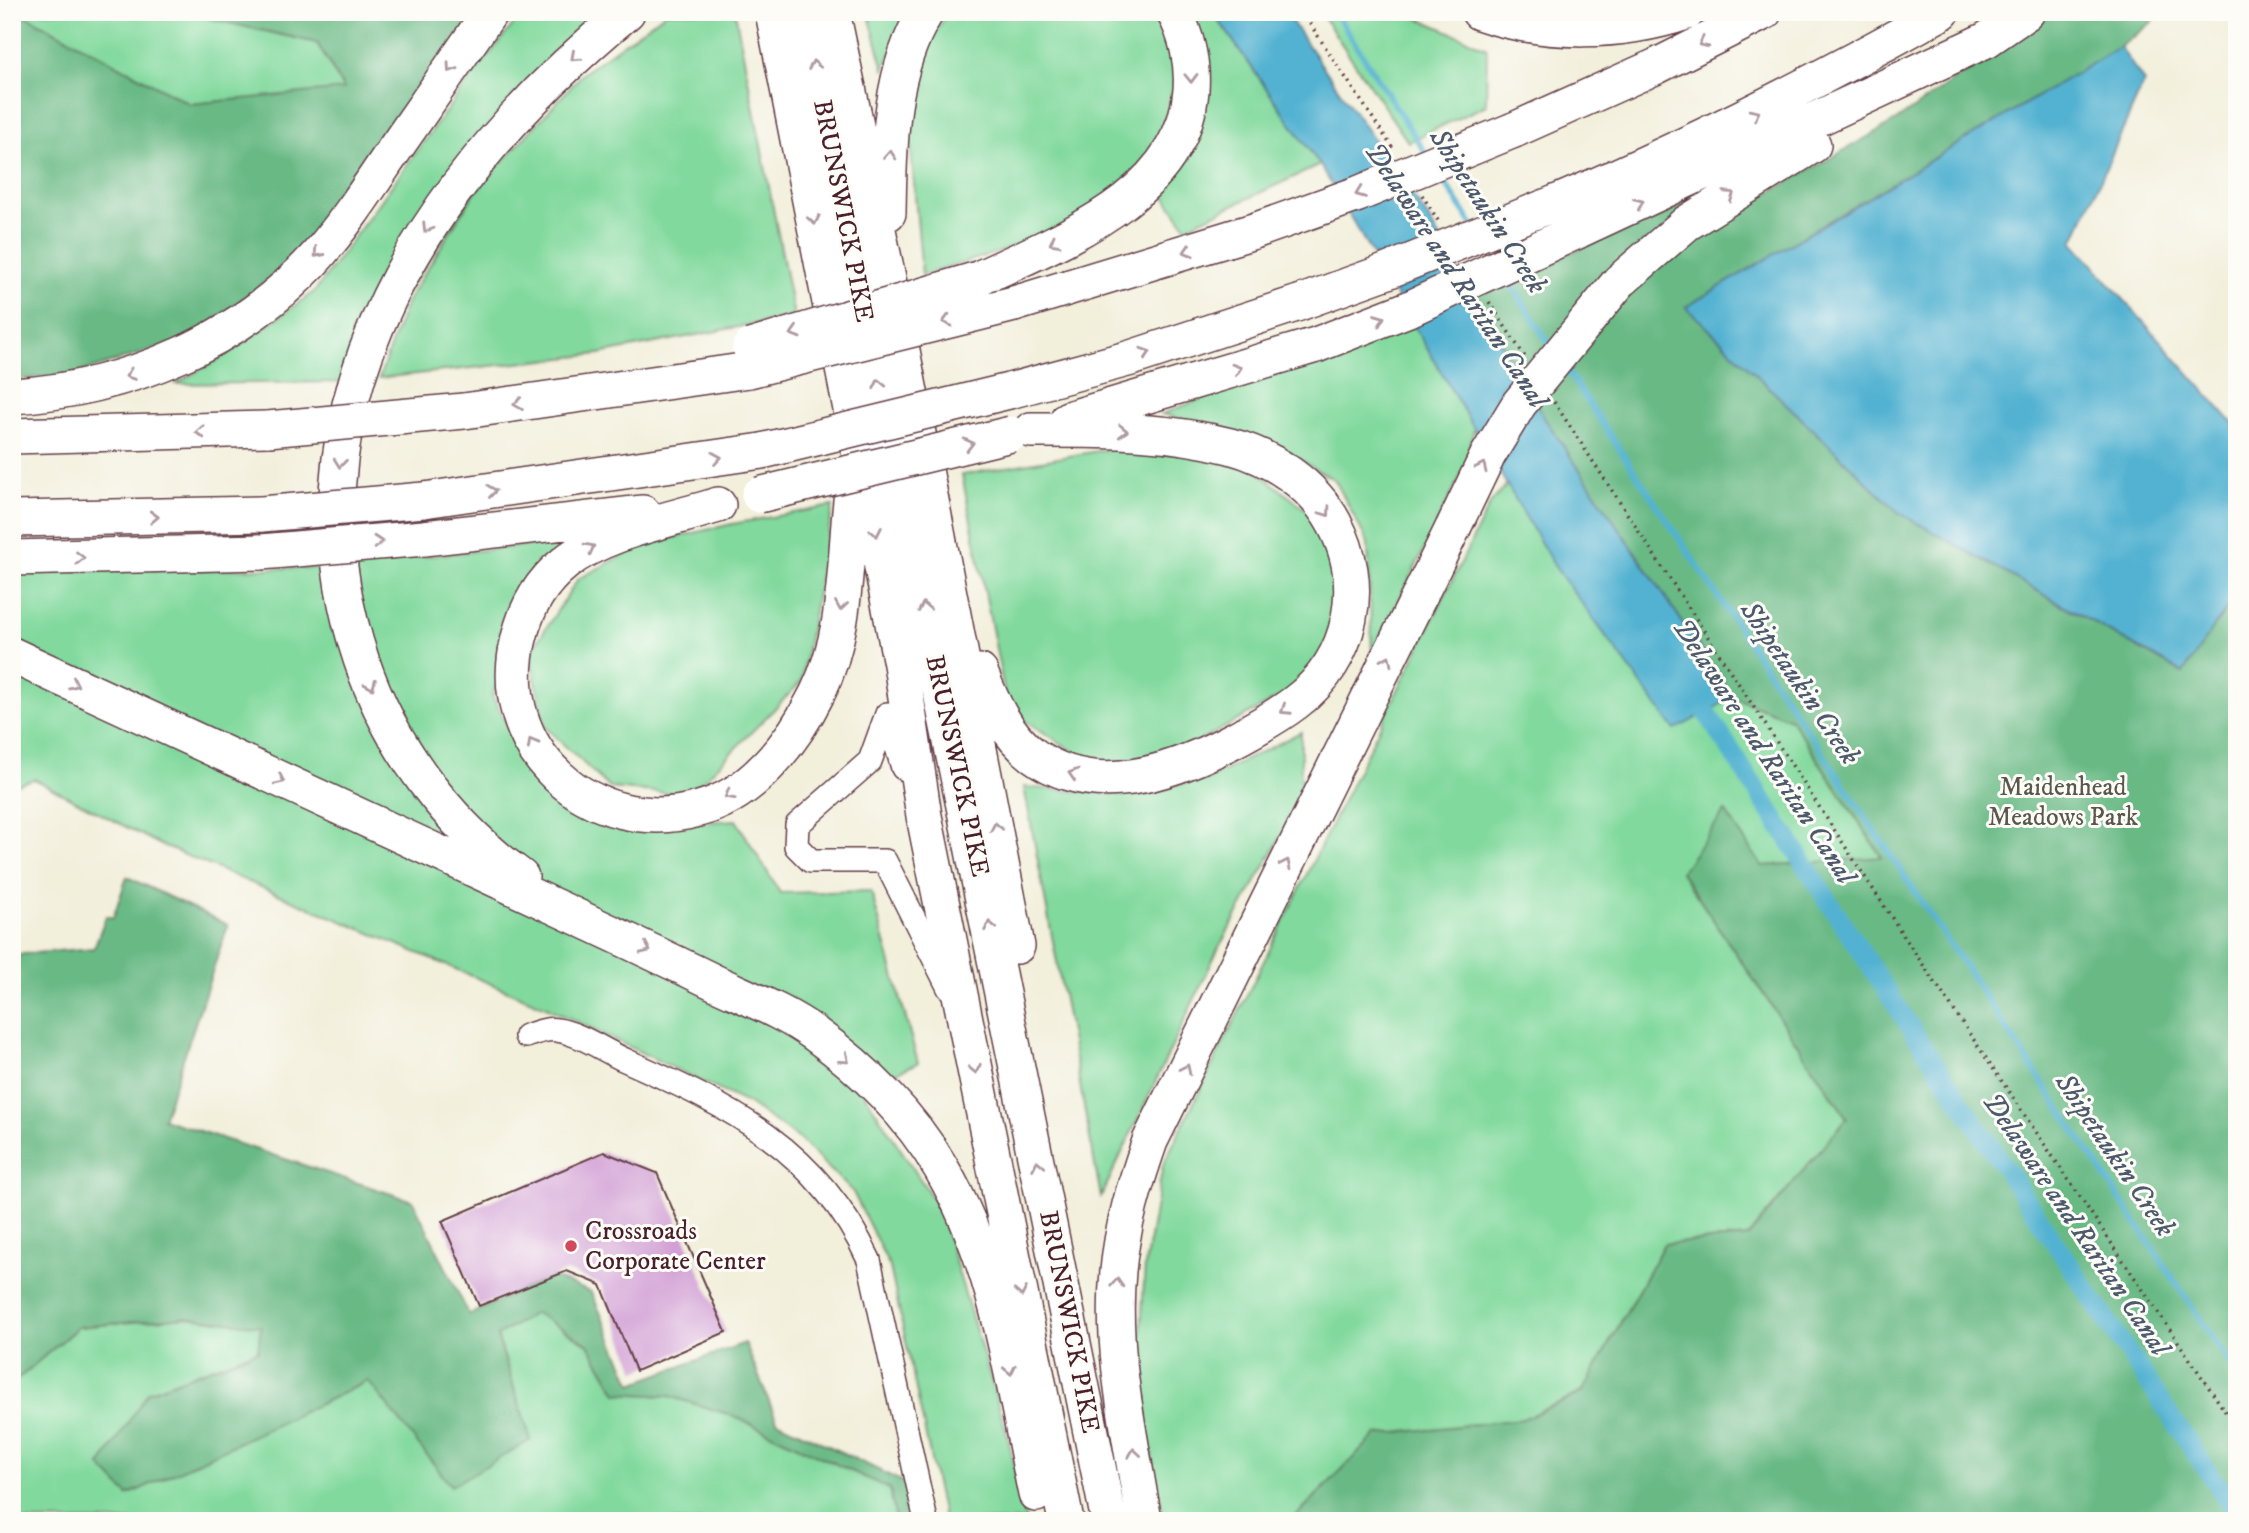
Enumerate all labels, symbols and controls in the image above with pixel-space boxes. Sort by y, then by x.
one-way arrow [1697,34,1710,48]
one-way arrow [570,49,583,61]
one-way arrow [807,59,822,71]
one-way arrow [447,60,459,73]
one-way arrow [1183,72,1198,83]
street label: BRUNSWICK PIKE [805,97,881,325]
one-way arrow [1748,108,1760,122]
water label: Shipetaukin Creek [1421,121,1555,300]
water label: Delaware and Raritan Canal [1357,135,1557,417]
one-way arrow [882,150,897,161]
one-way arrow [1355,184,1367,198]
one-way arrow [1722,191,1735,203]
one-way arrow [1632,197,1644,211]
one-way arrow [806,214,821,226]
one-way arrow [422,221,435,234]
one-way arrow [1049,234,1062,247]
one-way arrow [1183,243,1195,258]
one-way arrow [314,245,327,258]
one-way arrow [941,313,953,327]
one-way arrow [1373,314,1385,328]
one-way arrow [790,325,802,340]
one-way arrow [1139,347,1151,362]
one-way arrow [1231,362,1243,377]
one-way arrow [124,367,136,381]
one-way arrow [872,378,887,390]
one-way arrow [512,396,524,411]
one-way arrow [1118,423,1129,438]
one-way arrow [195,424,206,439]
one-way arrow [963,438,975,452]
one-way arrow [711,451,723,466]
one-way arrow [333,457,348,468]
one-way arrow [1474,461,1488,474]
one-way arrow [486,483,498,498]
one-way arrow [1318,504,1330,517]
one-way arrow [149,509,160,524]
one-way arrow [868,526,883,538]
one-way arrow [373,535,384,550]
one-way arrow [582,543,595,556]
one-way arrow [76,550,86,566]
water label: Shipetaukin Creek [1732,594,1868,772]
one-way arrow [834,601,849,612]
one-way arrow [918,601,933,613]
water label: Delaware and Raritan Canal [1665,611,1865,893]
street label: BRUNSWICK PIKE [917,652,997,880]
one-way arrow [1378,655,1392,667]
one-way arrow [67,676,79,690]
one-way arrow [363,679,377,691]
one-way arrow [1279,701,1292,714]
one-way arrow [527,738,540,750]
one-way arrow [1068,767,1080,782]
park label: Maidenhead Meadows Park [1988,771,2138,834]
one-way arrow [273,772,285,786]
one-way arrow [723,787,736,800]
one-way arrow [989,821,1004,833]
one-way arrow [1278,859,1292,871]
one-way arrow [983,920,998,932]
one-way arrow [639,941,651,955]
one-way arrow [836,1051,849,1063]
one-way arrow [967,1063,982,1075]
one-way arrow [1178,1064,1192,1076]
water label: Shipetaukin Creek [2047,1066,2183,1244]
water label: Delaware and Raritan Canal [1975,1086,2179,1365]
one-way arrow [1032,1159,1047,1171]
street label: BRUNSWICK PIKE [1031,1208,1107,1436]
place label: Crossroads Corporate Center [585,1215,766,1278]
marker: Crossroads Corporate Center [563,1238,579,1254]
one-way arrow [1109,1278,1124,1289]
one-way arrow [1013,1286,1028,1298]
one-way arrow [1002,1364,1016,1376]
one-way arrow [1126,1447,1141,1459]

